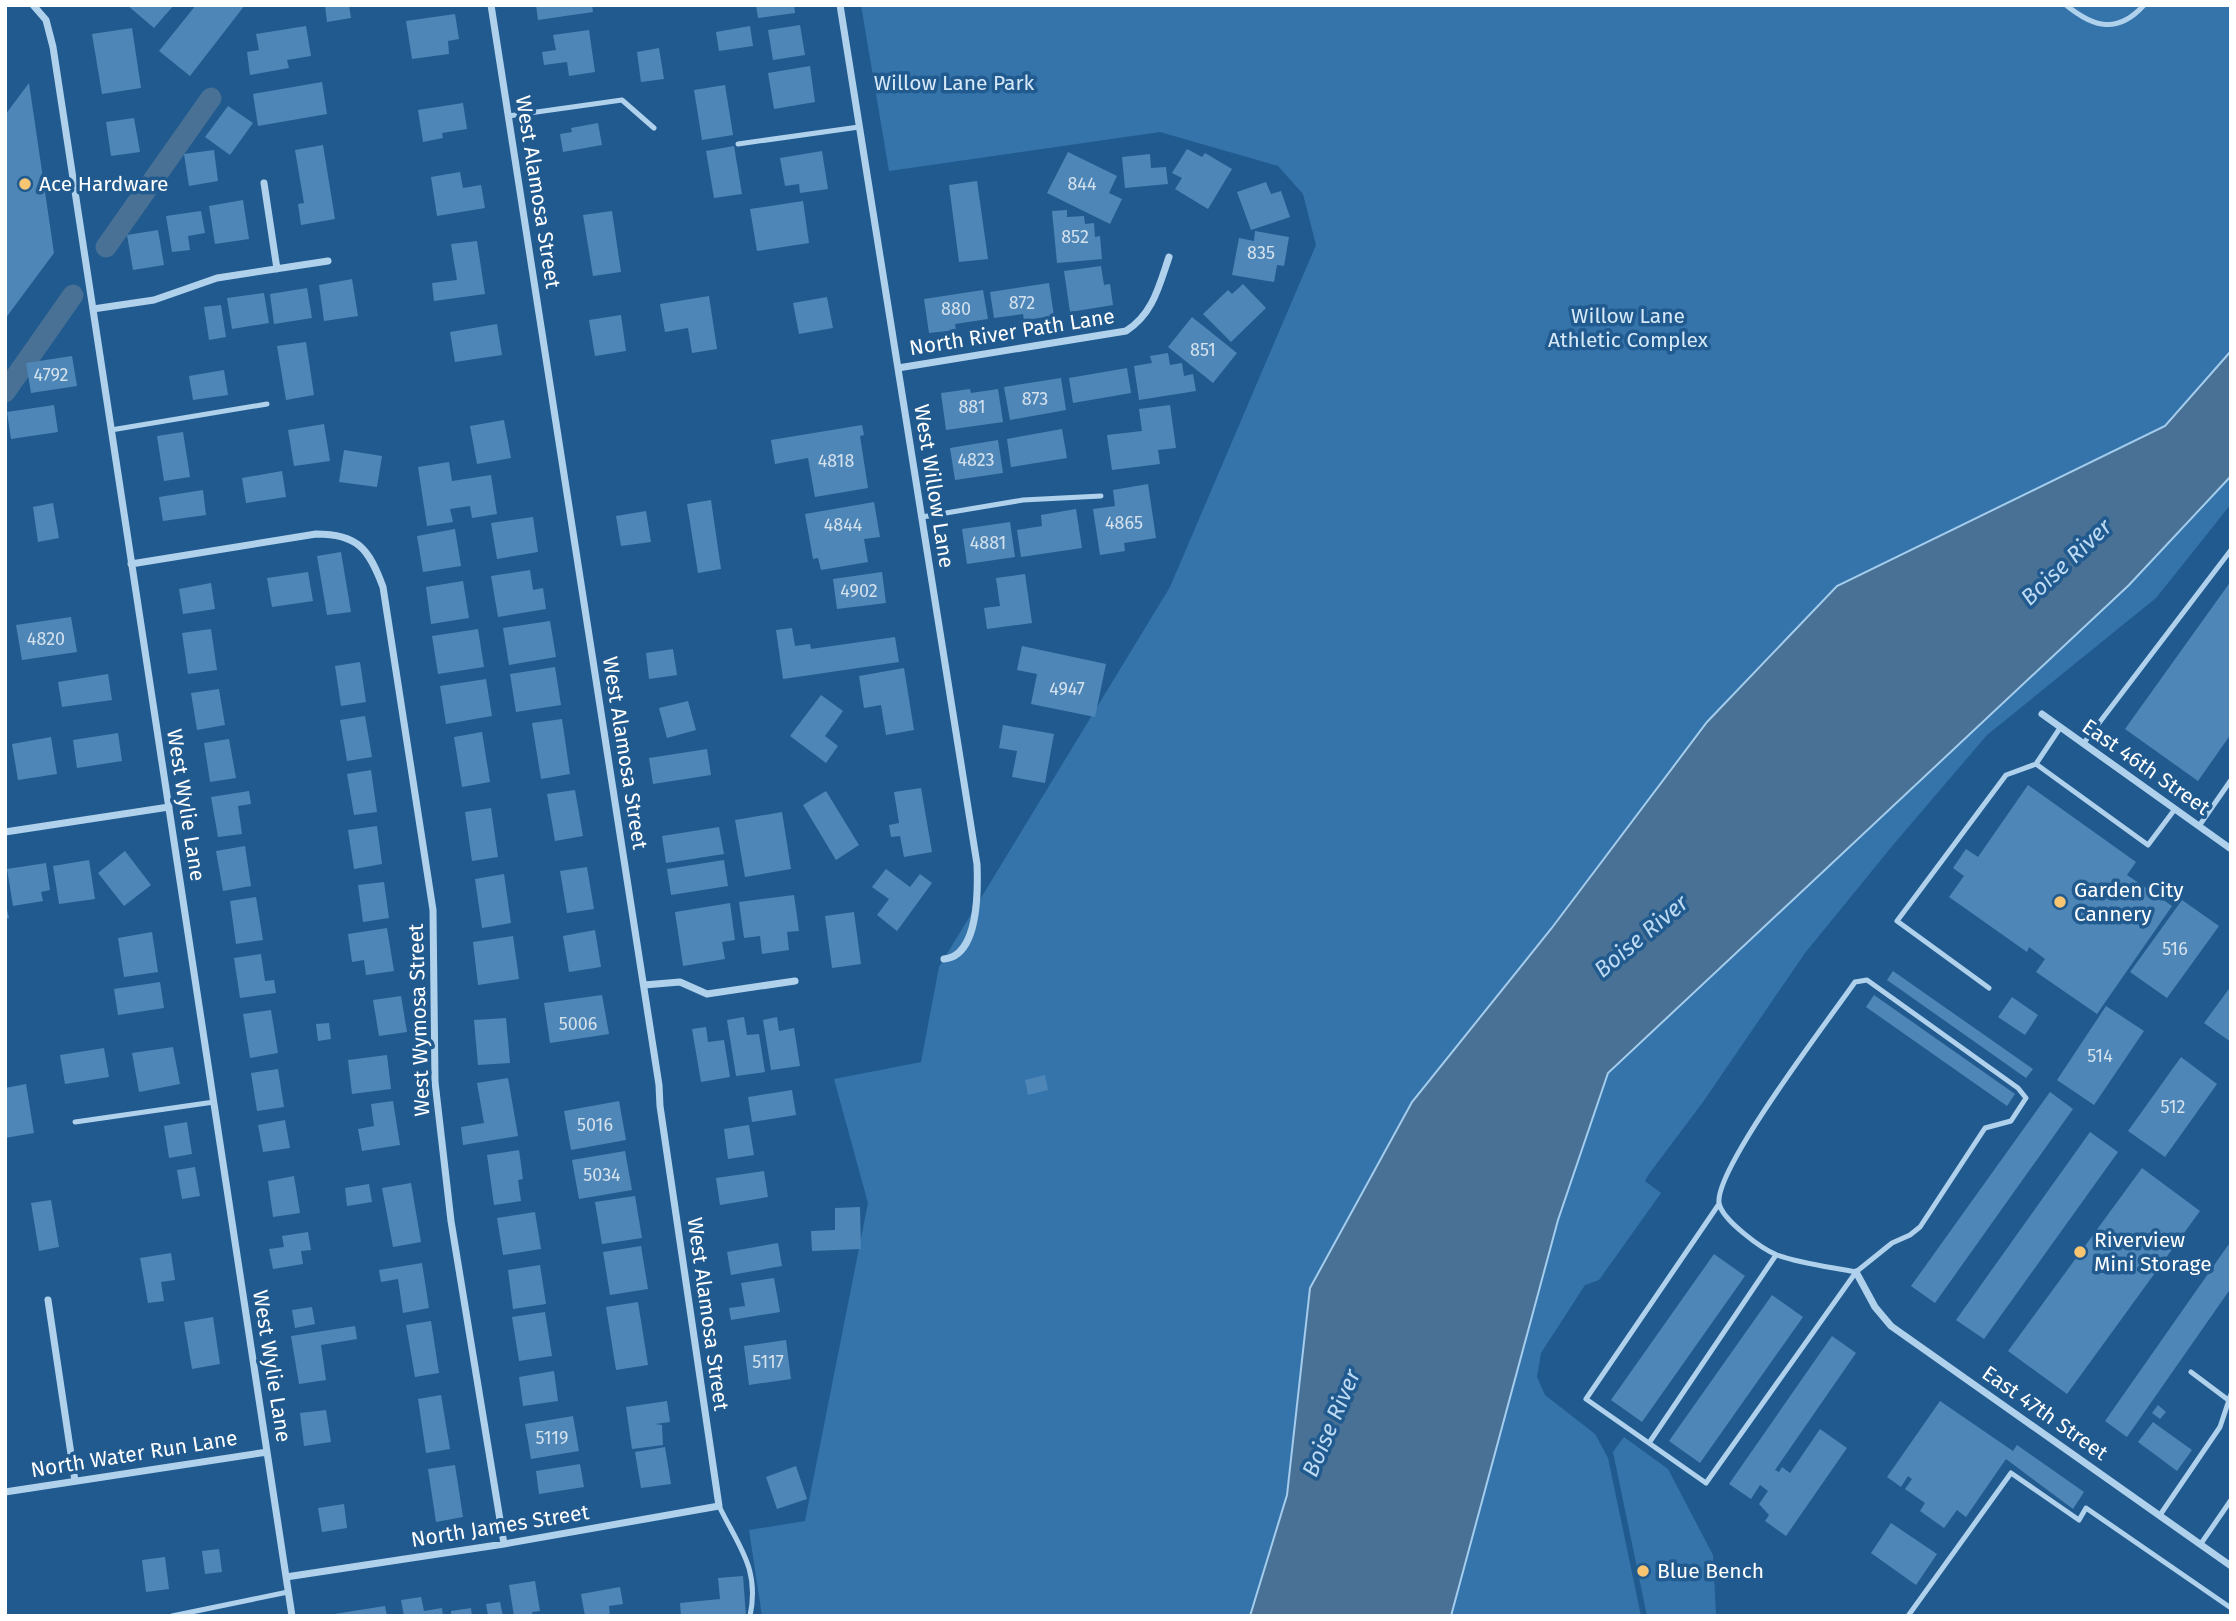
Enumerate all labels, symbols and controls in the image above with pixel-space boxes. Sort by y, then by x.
park label: Willow Lane Park [874,70,1035,96]
street label: West Alamosa Street [510,94,566,291]
place label: Ace Hardware [39,171,169,197]
house number: 844 [1067,173,1097,195]
marker: Ace Hardware [17,176,33,192]
house number: 852 [1061,226,1089,248]
house number: 835 [1247,242,1275,264]
house number: 872 [1009,292,1035,314]
house number: 880 [941,298,971,320]
street label: North River Path Lane [907,303,1117,361]
park label: Willow Lane Athletic Complex [1548,303,1709,353]
house number: 851 [1190,339,1216,361]
house number: 4792 [34,364,68,386]
house number: 873 [1022,388,1048,410]
house number: 881 [958,396,986,418]
street label: West Willow Lane [908,402,960,570]
house number: 4823 [957,449,995,471]
house number: 4818 [818,450,854,472]
house number: 4865 [1105,512,1143,534]
water label: Boise River [2015,512,2118,611]
house number: 4844 [824,514,863,536]
house number: 4881 [970,532,1006,554]
house number: 4902 [840,580,878,602]
house number: 4820 [27,628,65,650]
street label: West Alamosa Street [597,655,653,852]
house number: 4947 [1049,678,1085,700]
street label: East 46th Street [2077,713,2215,821]
street label: West Wylie Lane [161,727,211,883]
place label: Garden City Cannery [2074,877,2184,927]
water label: Boise River [1588,888,1695,983]
marker: Garden City Cannery [2052,894,2068,910]
street label: West Wymosa Street [403,923,435,1117]
house number: 516 [2162,938,2188,960]
house number: 5006 [559,1013,597,1035]
house number: 514 [2087,1045,2113,1067]
house number: 512 [2161,1096,2185,1118]
house number: 5016 [577,1114,613,1136]
house number: 5034 [583,1164,621,1186]
street label: West Alamosa Street [682,1216,734,1413]
place label: Riverview Mini Storage [2094,1227,2212,1277]
marker: Riverview Mini Storage [2072,1244,2088,1260]
street label: West Wylie Lane [247,1288,297,1444]
house number: 5117 [752,1351,784,1373]
street label: East 47th Street [1977,1360,2113,1466]
water label: Boise River [1296,1364,1367,1481]
street label: North Water Run Lane [29,1425,239,1483]
house number: 5119 [536,1427,568,1449]
street label: North James Street [409,1499,591,1553]
place label: Blue Bench [1657,1558,1764,1584]
marker: Blue Bench [1635,1563,1651,1579]

